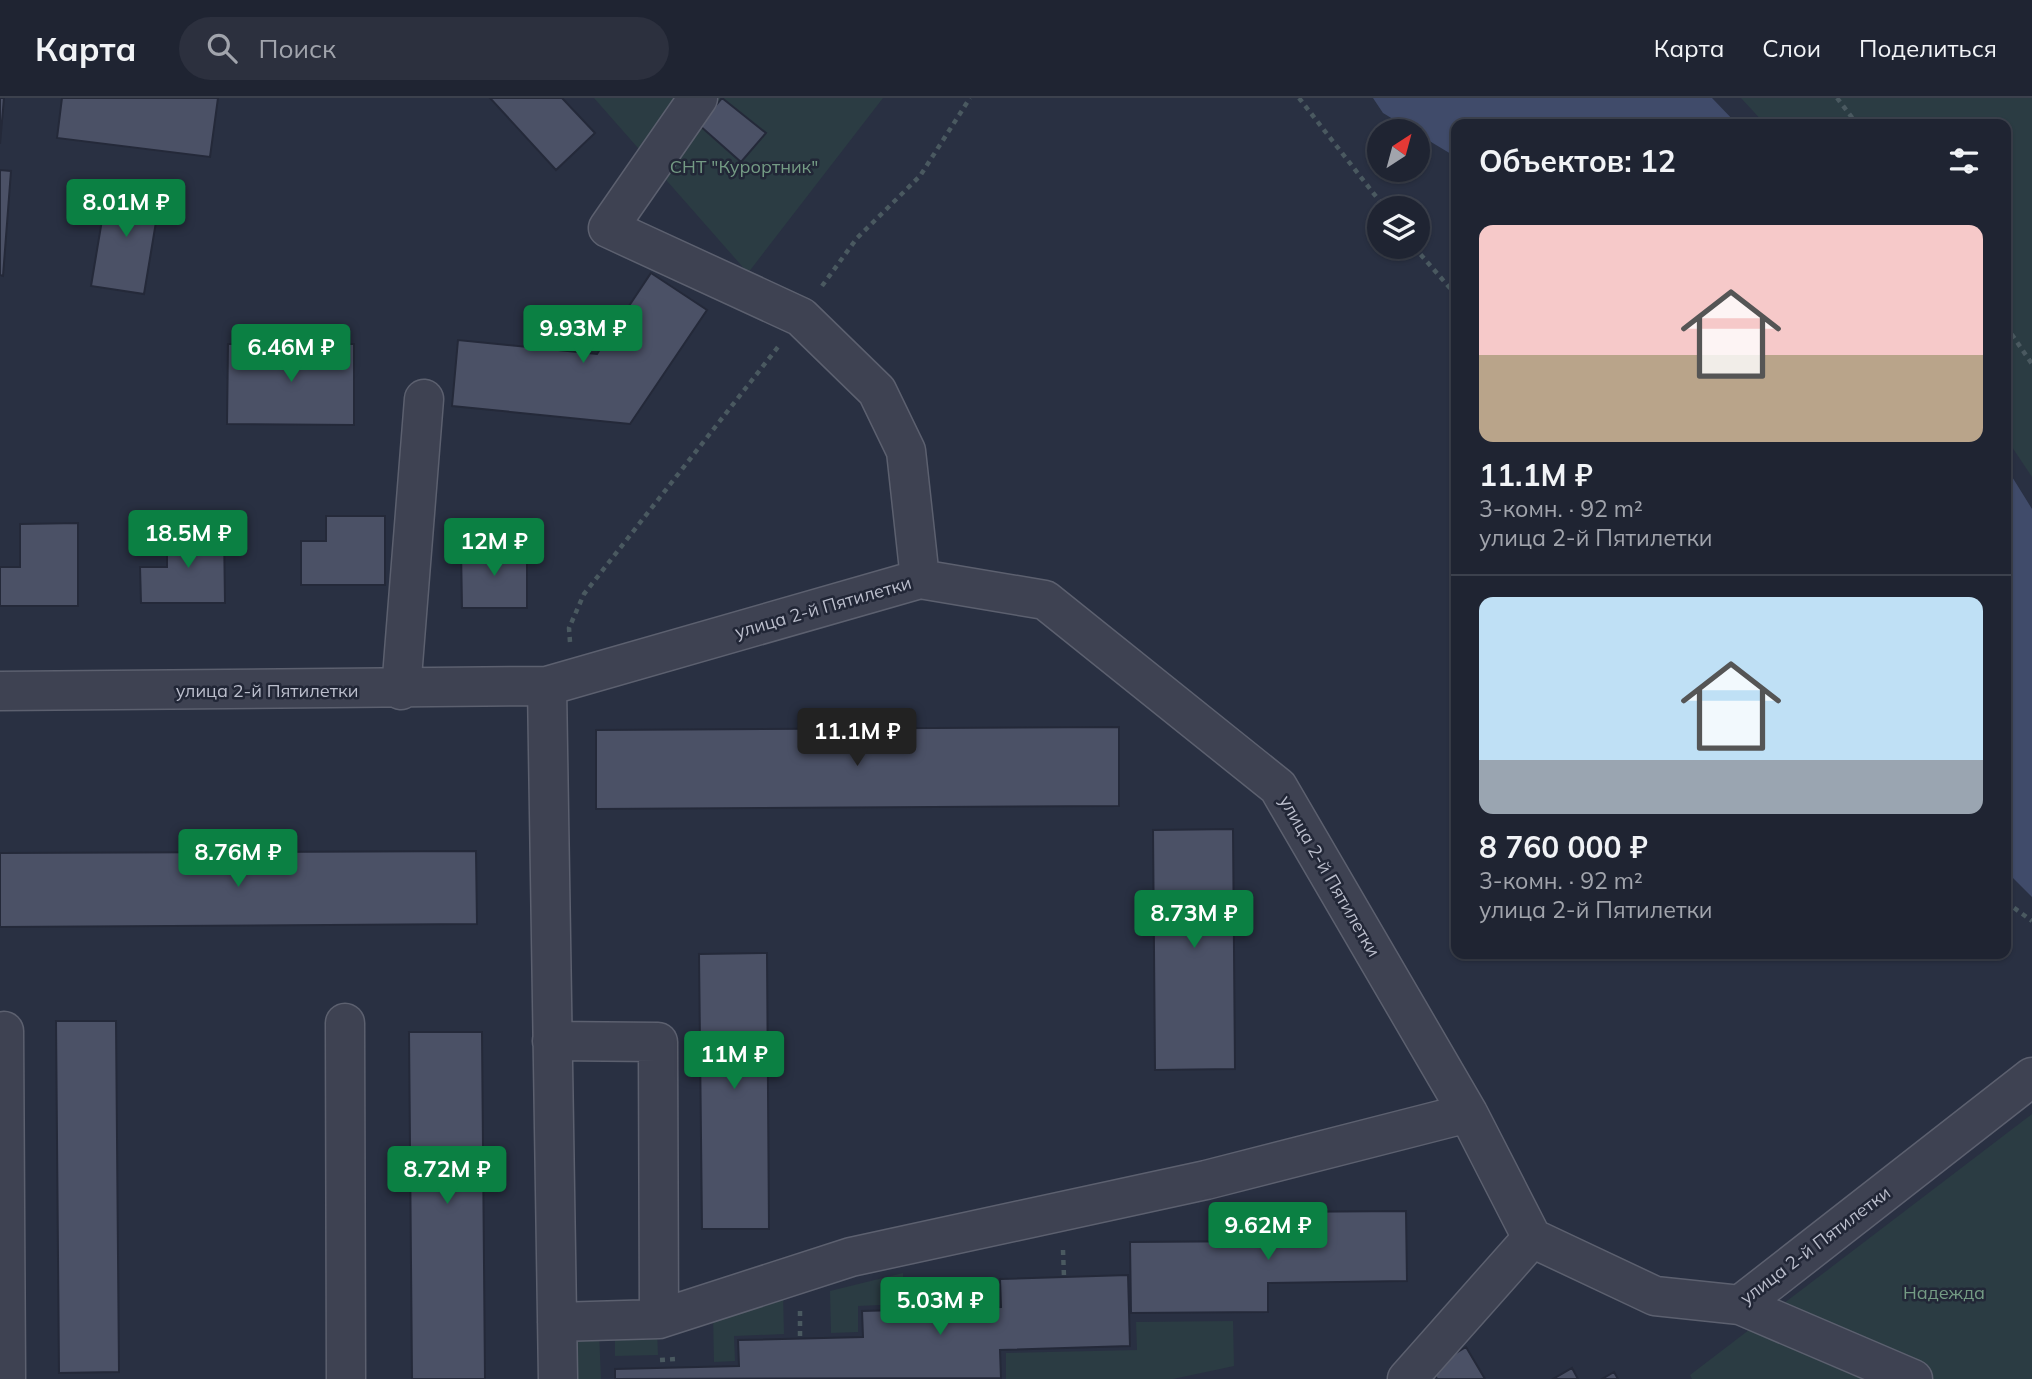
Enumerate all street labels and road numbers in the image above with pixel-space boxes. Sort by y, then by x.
street label: улица 2-й Пятилетки [732,571,914,643]
street label: улица 2-й Пятилетки [176,679,358,702]
street label: улица 2-й Пятилетки [1274,791,1386,961]
street label: улица 2-й Пятилетки [1735,1181,1895,1309]

